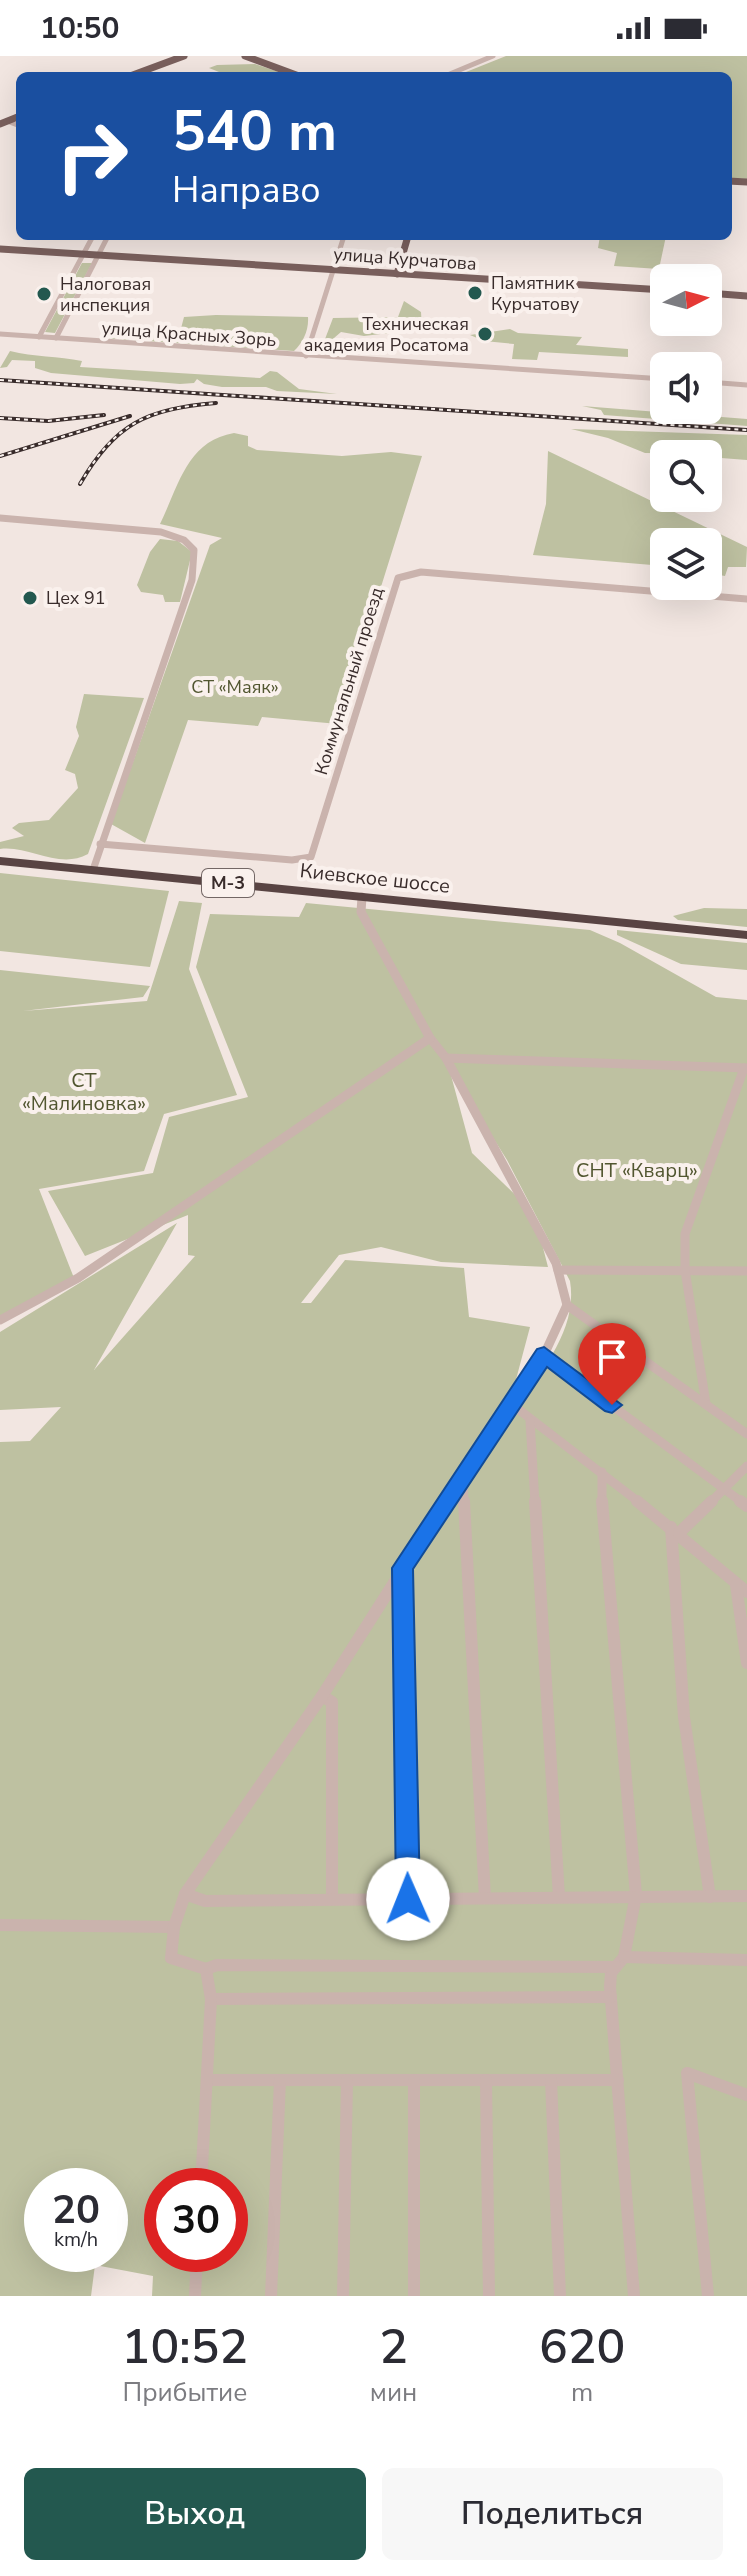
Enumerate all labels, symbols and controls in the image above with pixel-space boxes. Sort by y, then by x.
text: 10:50 [40,8,119,49]
text: 540 m [172,93,337,170]
icon: right [40,104,144,208]
text: Направо [172,166,321,215]
street label: улица Курчатова [333,242,477,276]
north arrow [650,264,722,336]
map controls [650,264,722,600]
place label: Памятник Курчатову [491,271,580,316]
place label: Налоговая инспекция [60,272,151,317]
marker: Памятник Курчатову [466,284,484,302]
marker: Налоговая инспекция [35,285,53,303]
place label: Техническая академия Росатома [304,312,469,357]
street label: улица Красных Зорь [101,316,277,352]
marker: Техническая академия Росатома [476,325,494,343]
button: sound [650,352,722,424]
button: search [650,440,722,512]
button: layers [650,528,722,600]
street label: Коммунальный проезд [309,584,389,778]
place label: Цех 91 [46,586,106,610]
marker: Цех 91 [21,589,39,607]
park label: СТ «Маяк» [191,675,279,699]
street label: Киевское шоссе [299,857,451,900]
road number: М-3 [202,869,254,897]
park label: СТ «Малиновка» [22,1067,146,1117]
park label: СНТ «Кварц» [576,1157,698,1184]
pin [578,1323,646,1405]
icon: arrive [590,1335,634,1379]
position arrow [366,1857,450,1941]
speed limit sign: 30 [144,2168,248,2272]
text: 20 [52,2183,100,2237]
text: km/h [54,2226,98,2253]
text: 10:52 [122,2314,248,2380]
text: 2 [379,2314,408,2380]
text: 620 [539,2314,625,2380]
text: Прибытие [122,2375,247,2410]
text: мин [370,2375,417,2410]
text: m [571,2375,593,2410]
button: Выход [24,2468,366,2560]
button: Поделиться [382,2468,723,2560]

